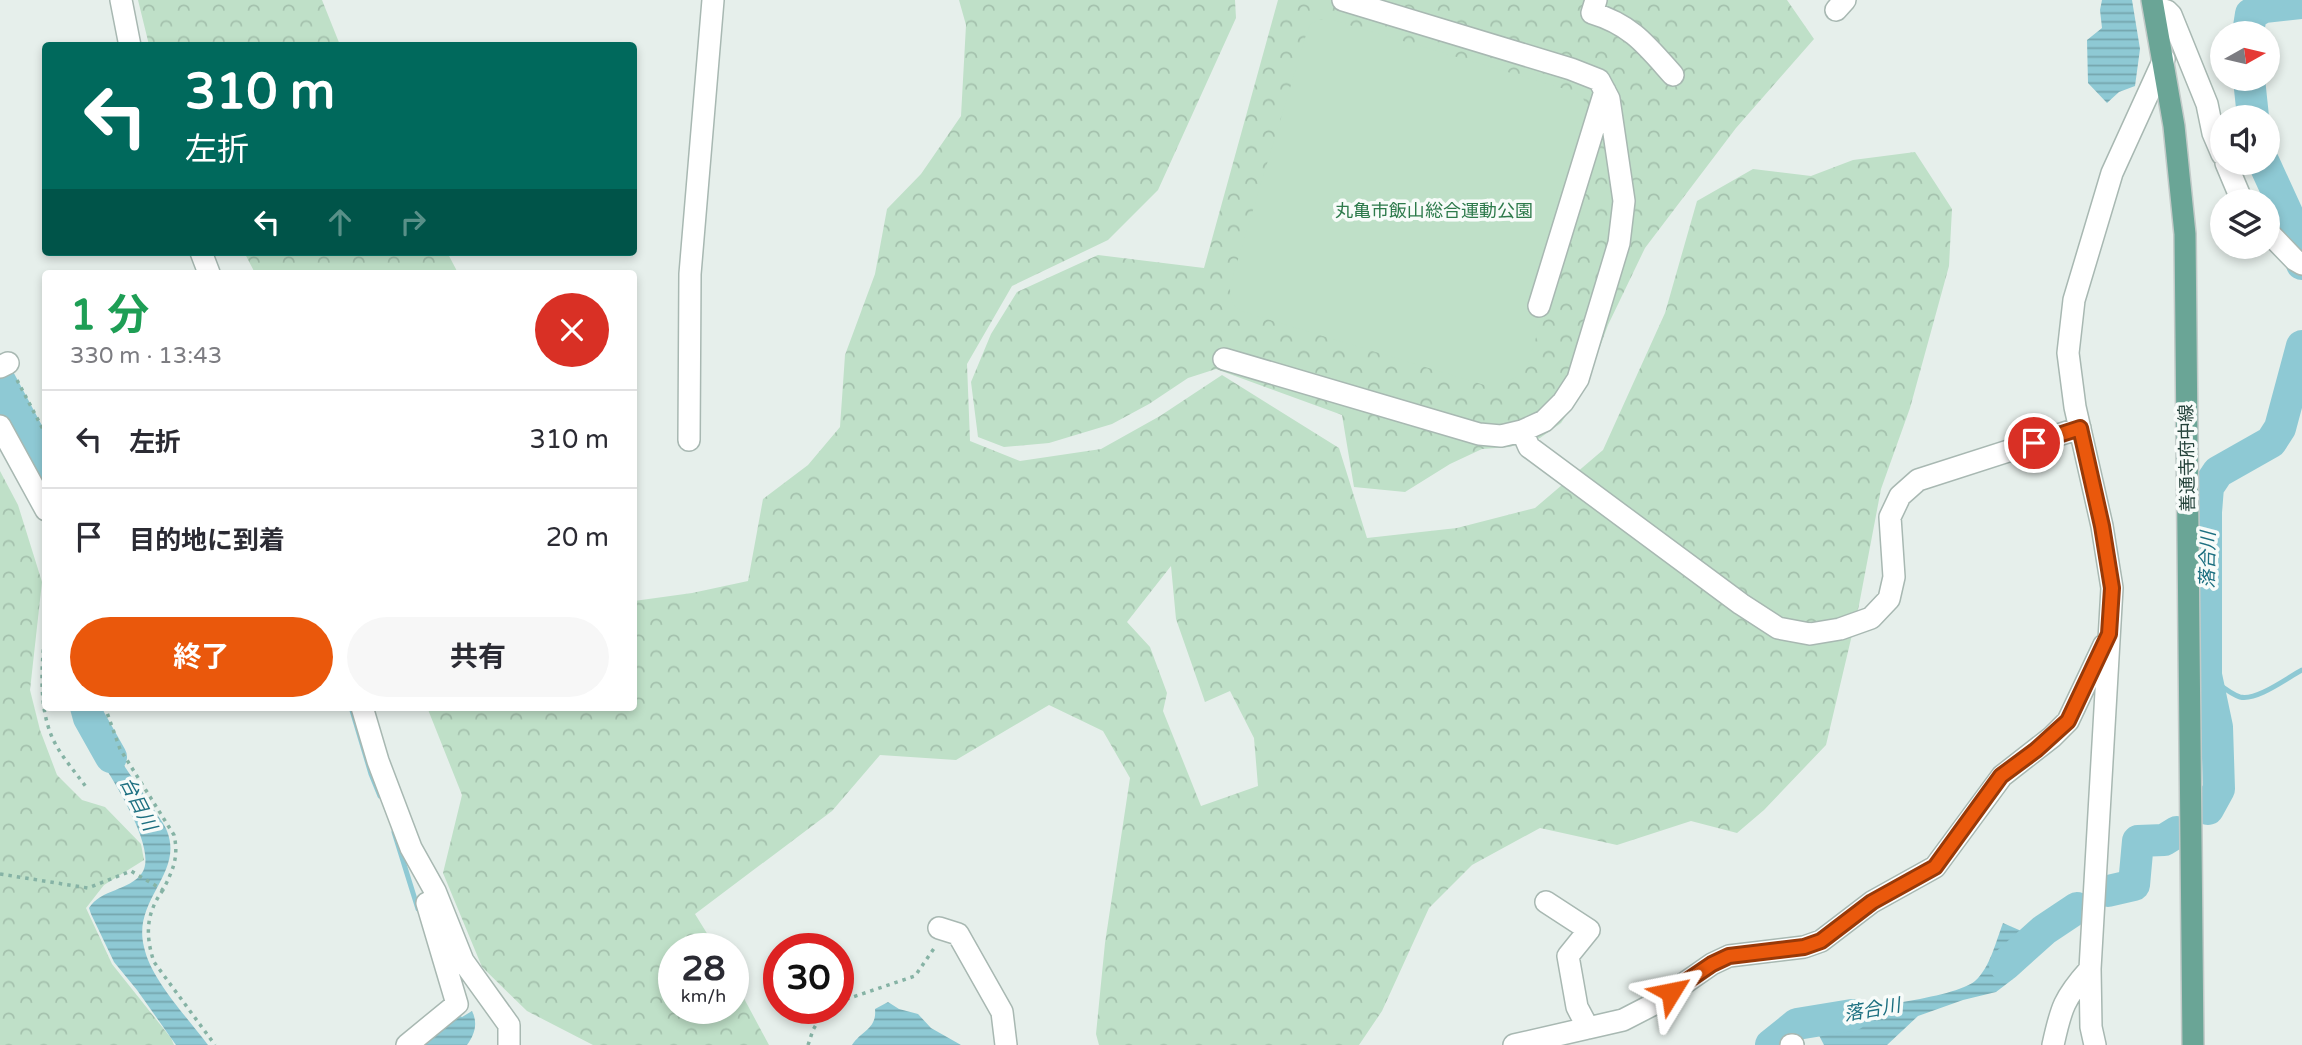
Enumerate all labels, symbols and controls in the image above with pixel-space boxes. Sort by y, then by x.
north arrow [2210,21,2280,91]
map controls [2210,21,2280,259]
text: 310 m [185,63,335,122]
icon: left [70,70,161,161]
button: sound [2210,105,2280,175]
text: 左折 [185,131,249,169]
button: layers [2210,189,2280,259]
park label: 丸亀市飯山総合運動公園 [1335,200,1533,222]
icon: left [248,203,286,241]
icon: ahead [321,203,359,241]
icon: right [394,203,432,241]
text: 1 分 [70,290,149,341]
button: close [535,293,609,367]
text: 330 m · 13:43 [70,342,222,370]
street label: 善通寺府中線 [2175,404,2199,512]
pin [2004,413,2064,473]
icon: left [70,420,108,458]
text: 310 m [529,424,609,455]
icon: arrive [2015,424,2053,462]
text: 左折 [129,427,181,458]
icon: arrive [70,518,108,556]
text: 20 m [546,522,609,553]
text: 目的地に到着 [129,525,285,556]
water label: 落合川 [2197,529,2220,589]
button: 終了 [70,617,333,697]
button: 共有 [347,617,609,697]
water label: 台目川 [115,774,162,836]
speed limit sign: 30 [763,933,854,1024]
text: 28 [682,948,725,990]
position arrow [1634,955,1708,1029]
text: km/h [681,985,726,1007]
water label: 落合川 [1842,994,1904,1026]

